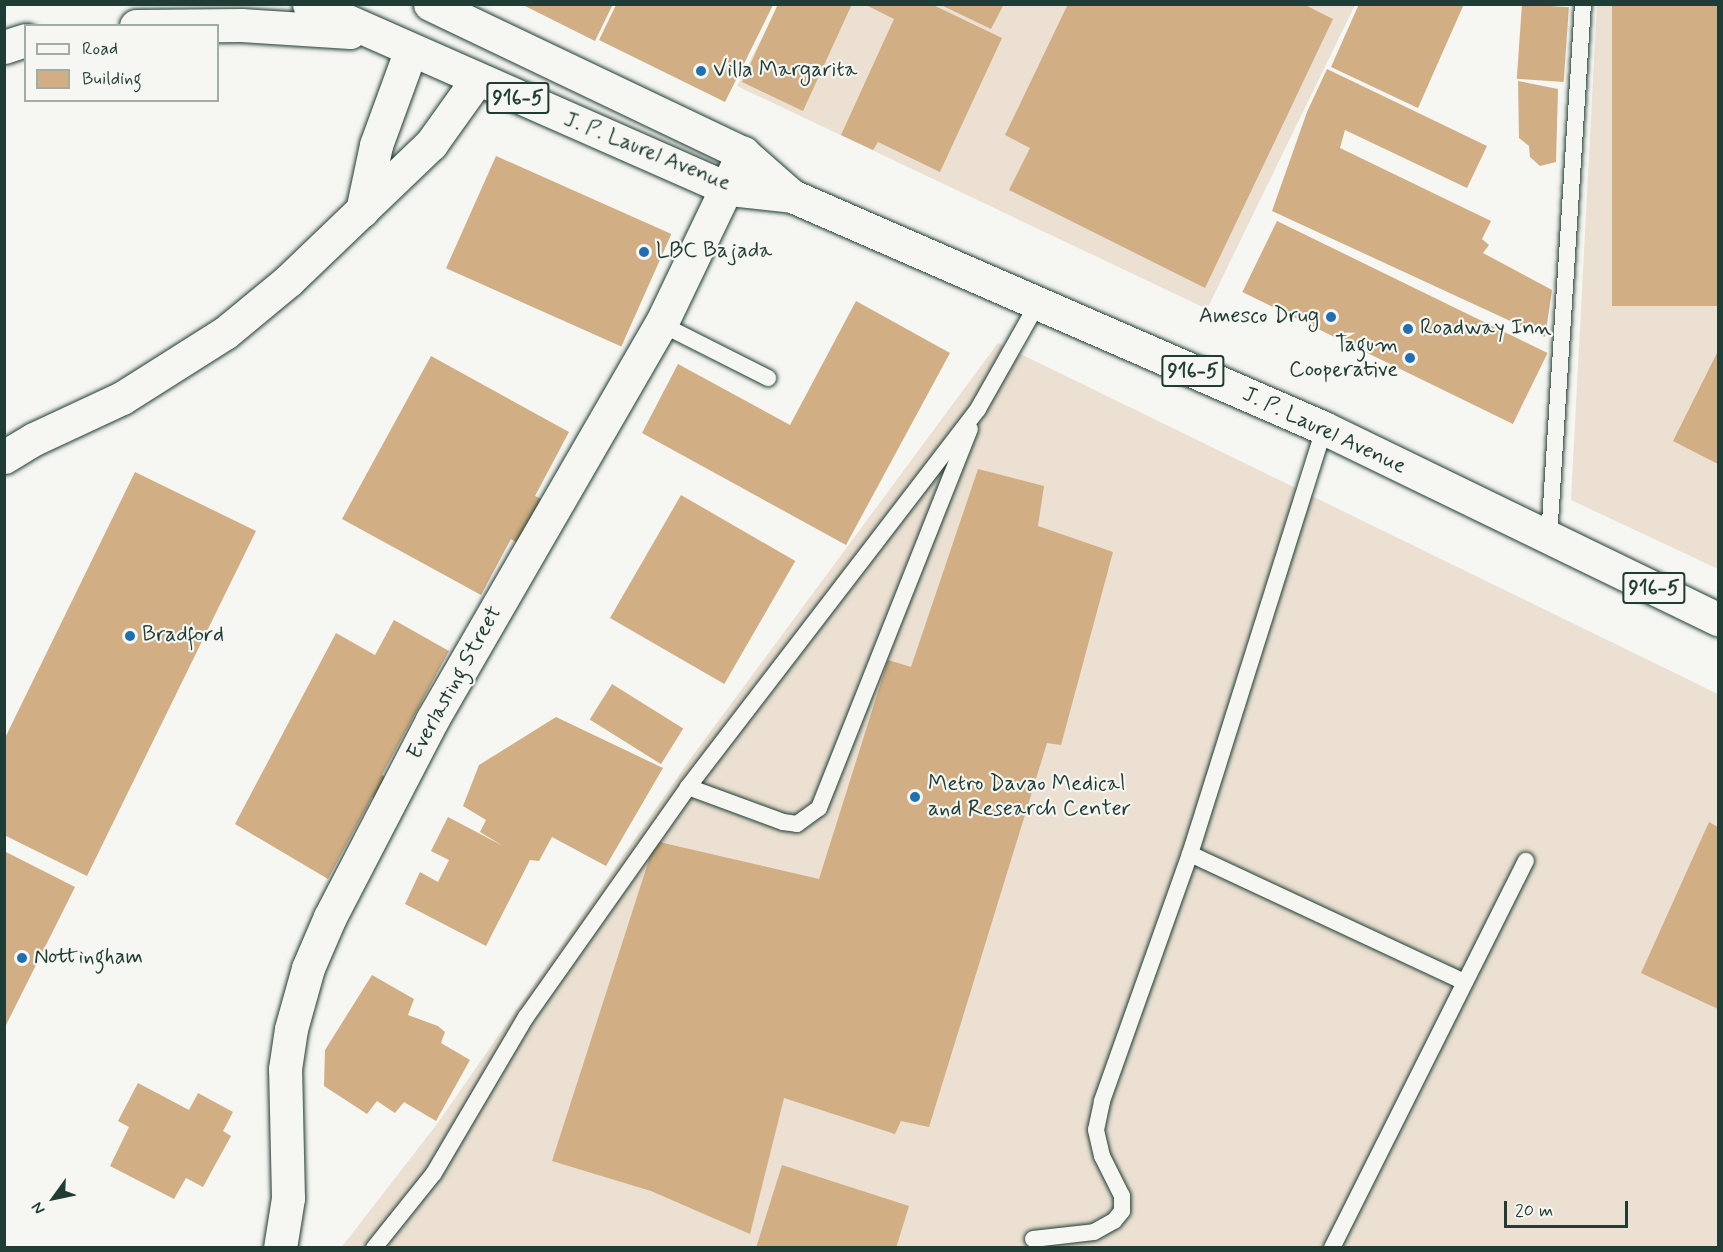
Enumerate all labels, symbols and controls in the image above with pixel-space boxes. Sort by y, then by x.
legend [24,24,219,102]
text: Road [82,37,118,61]
place label: Villa Margarita [713,58,853,84]
marker: Villa Margarita [694,64,708,78]
text: Building [82,67,142,91]
road number: 916-5 [485,80,551,116]
street label: J. P. Laurel Avenue [560,107,734,197]
place label: LBC Bajada [656,239,772,265]
marker: LBC Bajada [637,245,651,259]
place label: Amesco Drug [1199,304,1319,330]
marker: Amesco Drug [1324,310,1338,324]
place label: Roadway Inn [1420,316,1546,342]
marker: Roadway Inn [1401,322,1415,336]
place label: Tagum Cooperative [1289,332,1398,384]
marker: Tagum Cooperative [1403,351,1417,365]
road number: 916-5 [1160,353,1226,389]
street label: J. P. Laurel Avenue [1238,382,1410,480]
road number: 916-5 [1621,570,1687,606]
street label: Everlasting Street [402,602,508,764]
place label: Bradford [142,623,224,649]
marker: Bradford [123,629,137,643]
place label: Metro Davao Medical and Research Center [928,771,1130,822]
marker: Metro Davao Medical and Research Center [906,788,924,806]
place label: Nottingham [34,945,143,971]
marker: Nottingham [15,951,29,965]
north arrow [24,1168,84,1228]
scale bar [1507,1189,1632,1227]
text: N [27,1198,50,1218]
text: 20 m [1515,1199,1553,1223]

